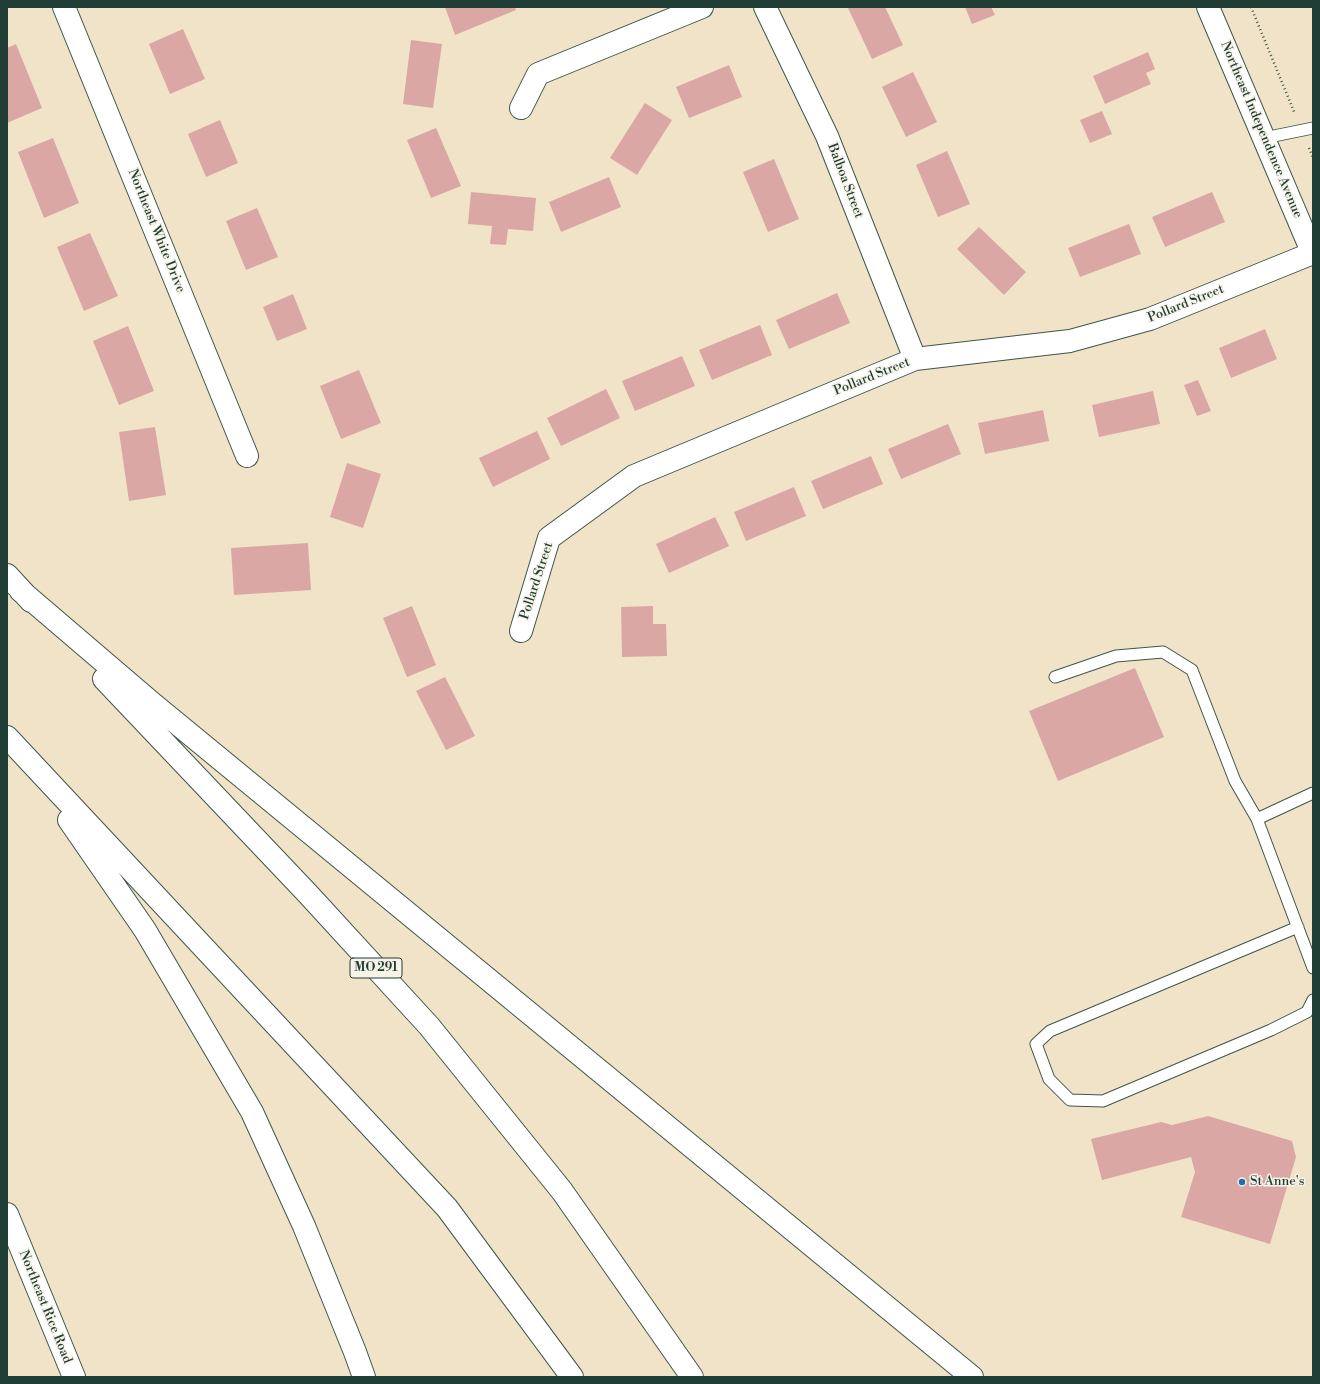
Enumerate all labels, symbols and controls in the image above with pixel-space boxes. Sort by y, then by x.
street label: Northeast Independence Avenue [1217,39,1305,221]
street label: Balboa Street [824,141,866,221]
street label: Northeast White Drive [124,167,188,295]
street label: Pollard Street [1146,282,1226,326]
street label: Pollard Street [832,355,912,399]
street label: Pollard Street [517,540,557,622]
road number: MO 291 [350,958,402,978]
place label: St Anne's [1250,1174,1304,1190]
marker: St Anne's [1237,1177,1247,1187]
street label: Northeast Rice Road [15,1248,75,1366]

